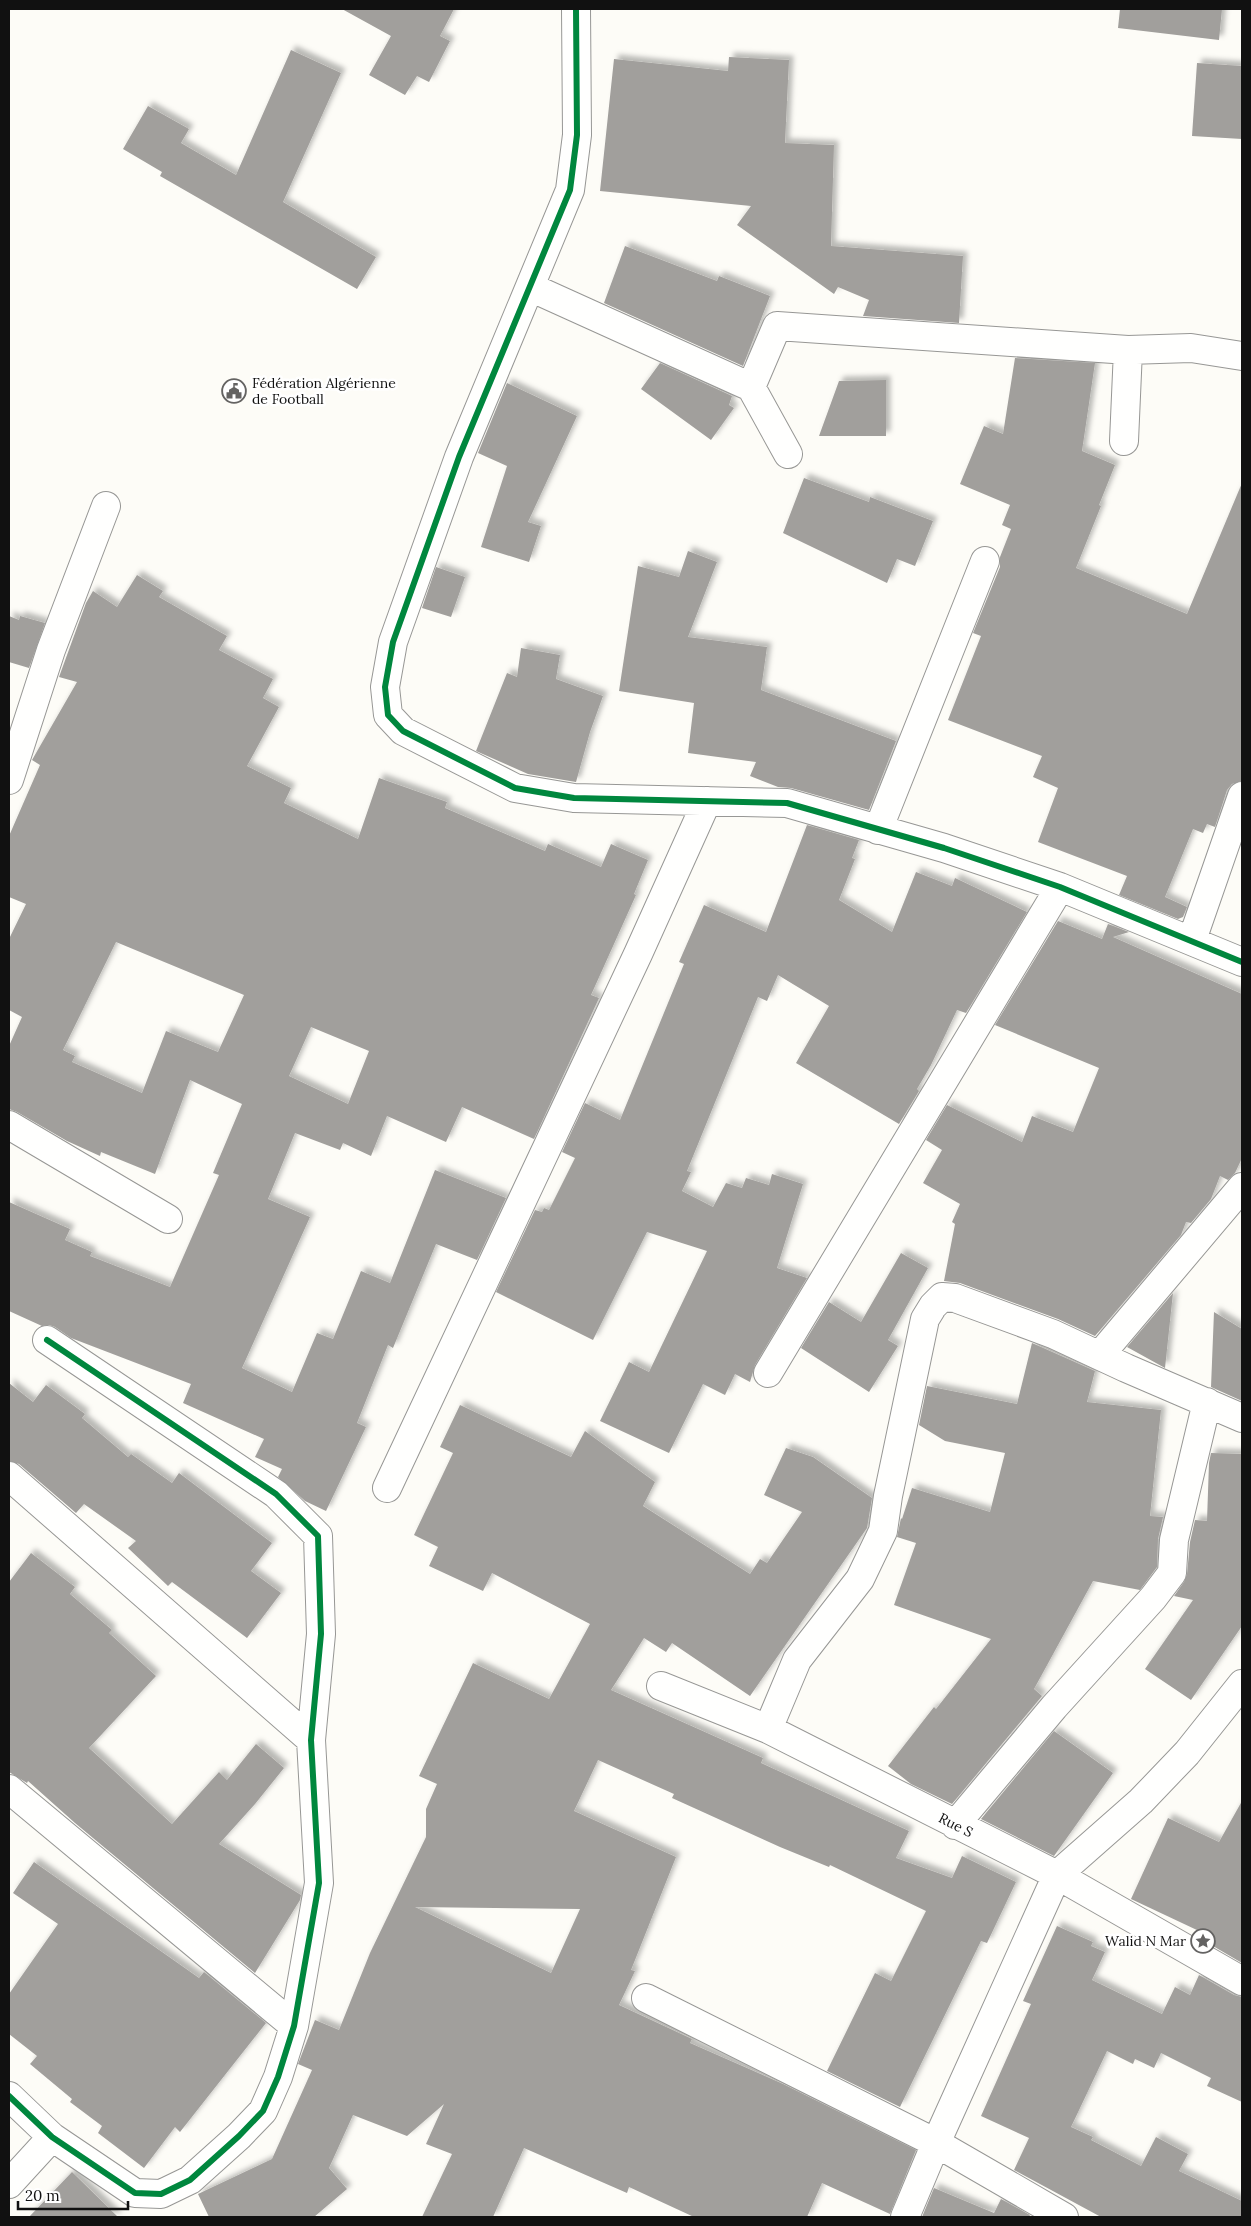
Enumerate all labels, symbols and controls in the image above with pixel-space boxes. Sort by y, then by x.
place label: Fédération Algérienne de Football [252,374,396,408]
public building icon: Fédération Algérienne de Football [221,378,247,404]
street label: Rue S [936,1809,976,1841]
place icon: Walid N Mar [1190,1928,1216,1954]
place label: Walid N Mar [1105,1932,1186,1950]
scale bar [18,2178,128,2210]
text: 20 m [25,2186,60,2205]

